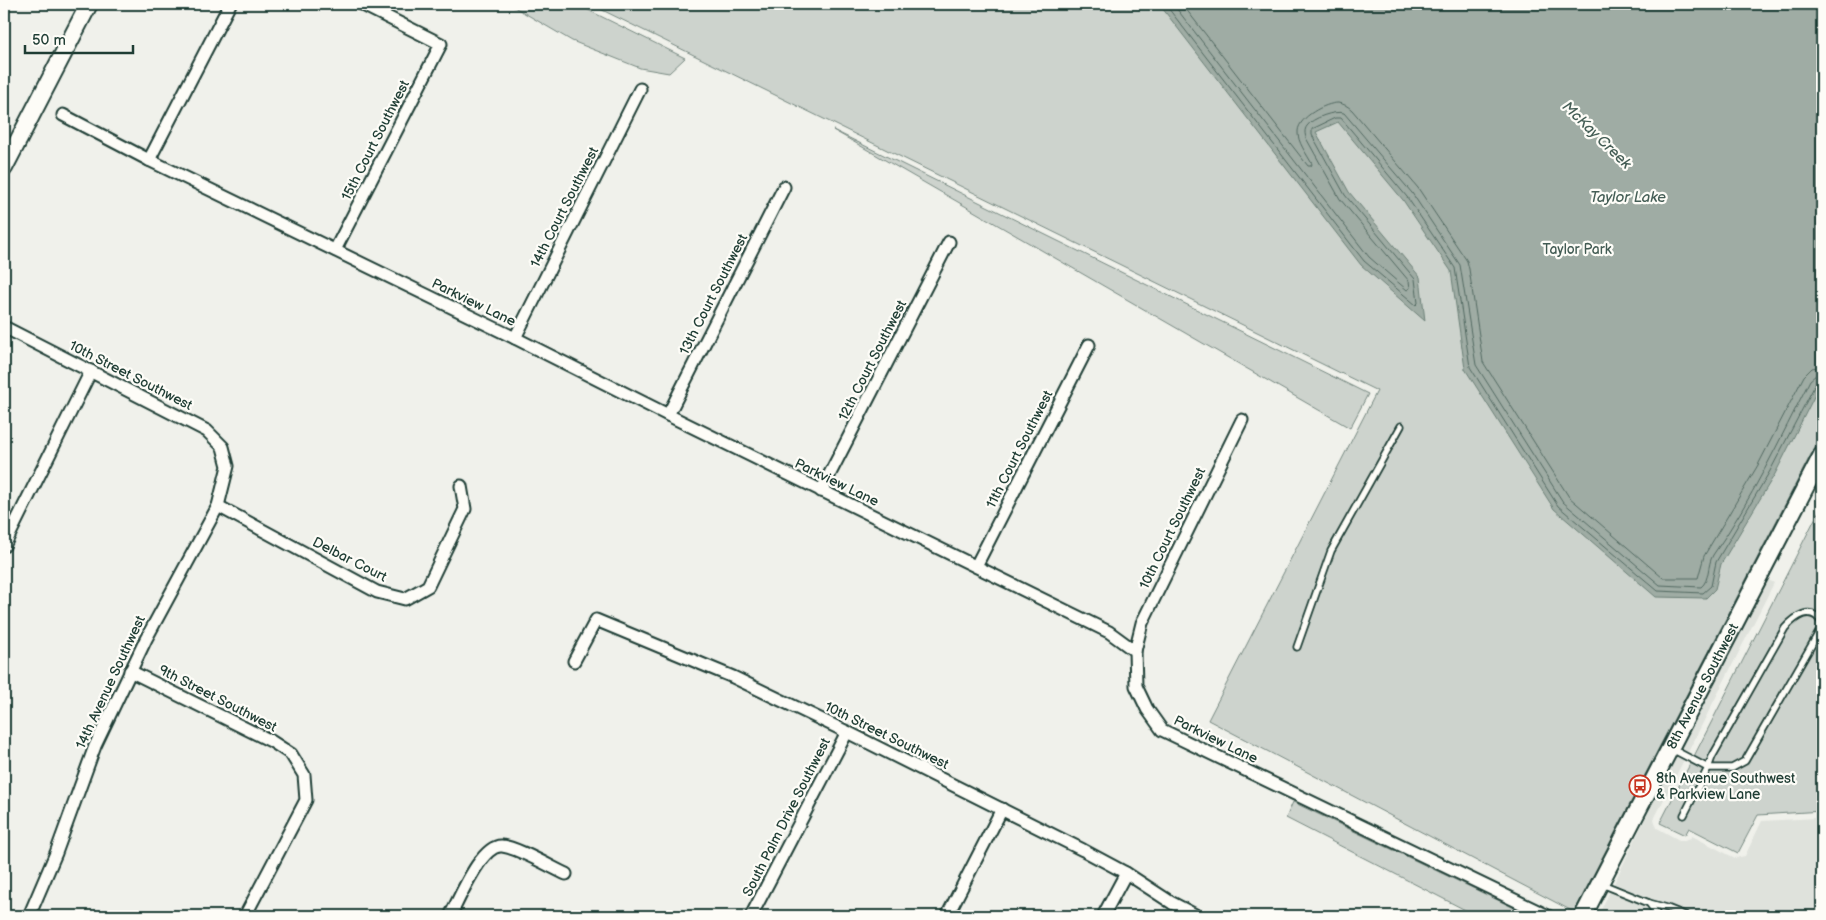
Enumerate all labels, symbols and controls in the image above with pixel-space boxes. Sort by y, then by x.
scale bar [25,22,132,54]
text: 50 m [32,31,66,50]
street label: 15th Court Southwest [338,77,413,203]
water label: McKay Creek [1558,97,1636,174]
street label: 14th Court Southwest [527,143,603,270]
water label: Taylor Lake [1590,188,1666,207]
street label: 13th Court Southwest [676,230,752,357]
park label: Taylor Park [1542,241,1612,258]
street label: Parkview Lane [429,275,519,330]
street label: 12th Court Southwest [835,297,911,423]
street label: 10th Street Southwest [66,337,196,414]
street label: 11th Court Southwest [982,387,1057,511]
street label: Parkview Lane [792,455,882,510]
street label: 10th Court Southwest [1136,464,1210,592]
street label: Delbar Court [310,533,390,586]
street label: 14th Avenue Southwest [72,612,149,752]
street label: 8th Avenue Southwest [1663,620,1743,752]
street label: 9th Street Southwest [156,661,280,736]
street label: 10th Street Southwest [822,698,952,773]
street label: Parkview Lane [1171,712,1261,767]
street label: South Palm Drive Southwest [739,734,834,899]
place label: 8th Avenue Southwest & Parkview Lane [1656,770,1796,803]
bus stop icon: 8th Avenue Southwest & Parkview Lane [1628,774,1652,798]

